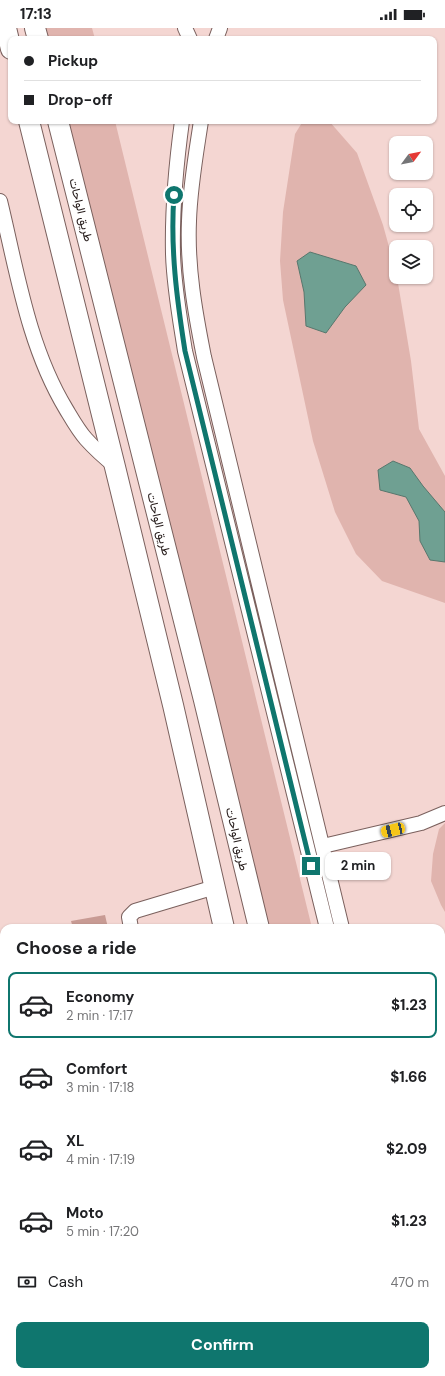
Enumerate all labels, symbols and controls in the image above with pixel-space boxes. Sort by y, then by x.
text: 17:13 [20,4,52,24]
text: Pickup [48,51,98,71]
text: Drop-off [48,90,113,110]
north arrow [389,136,433,180]
map controls [389,136,433,284]
street label: طريق الواحات [65,177,97,243]
route start [165,186,183,204]
button: locate [389,188,433,232]
button: layers [389,240,433,284]
street label: طريق الواحات [143,491,175,557]
street label: طريق الواحات [222,806,252,872]
car [380,821,406,839]
callout: 2 min [325,852,391,880]
route end [302,857,320,875]
text: 2 min [341,857,375,874]
text: Choose a ride [16,936,137,960]
icon: car [18,987,54,1023]
text: Economy [66,987,134,1007]
text: $1.23 [391,995,427,1015]
text: 2 min · 17:17 [66,1007,133,1024]
icon: car [18,1059,54,1095]
text: Comfort [66,1059,127,1079]
text: $1.66 [390,1067,427,1087]
text: 3 min · 17:18 [66,1079,134,1096]
icon: car [18,1131,54,1167]
text: XL [66,1131,84,1151]
text: $2.09 [386,1139,427,1159]
text: 4 min · 17:19 [66,1151,135,1168]
icon: car [18,1203,54,1239]
text: Moto [66,1203,104,1223]
text: $1.23 [391,1211,427,1231]
text: 5 min · 17:20 [66,1223,139,1240]
icon: cash [16,1271,38,1293]
text: Cash [48,1272,83,1292]
text: 470 m [390,1274,429,1291]
button: Confirm [16,1322,429,1368]

